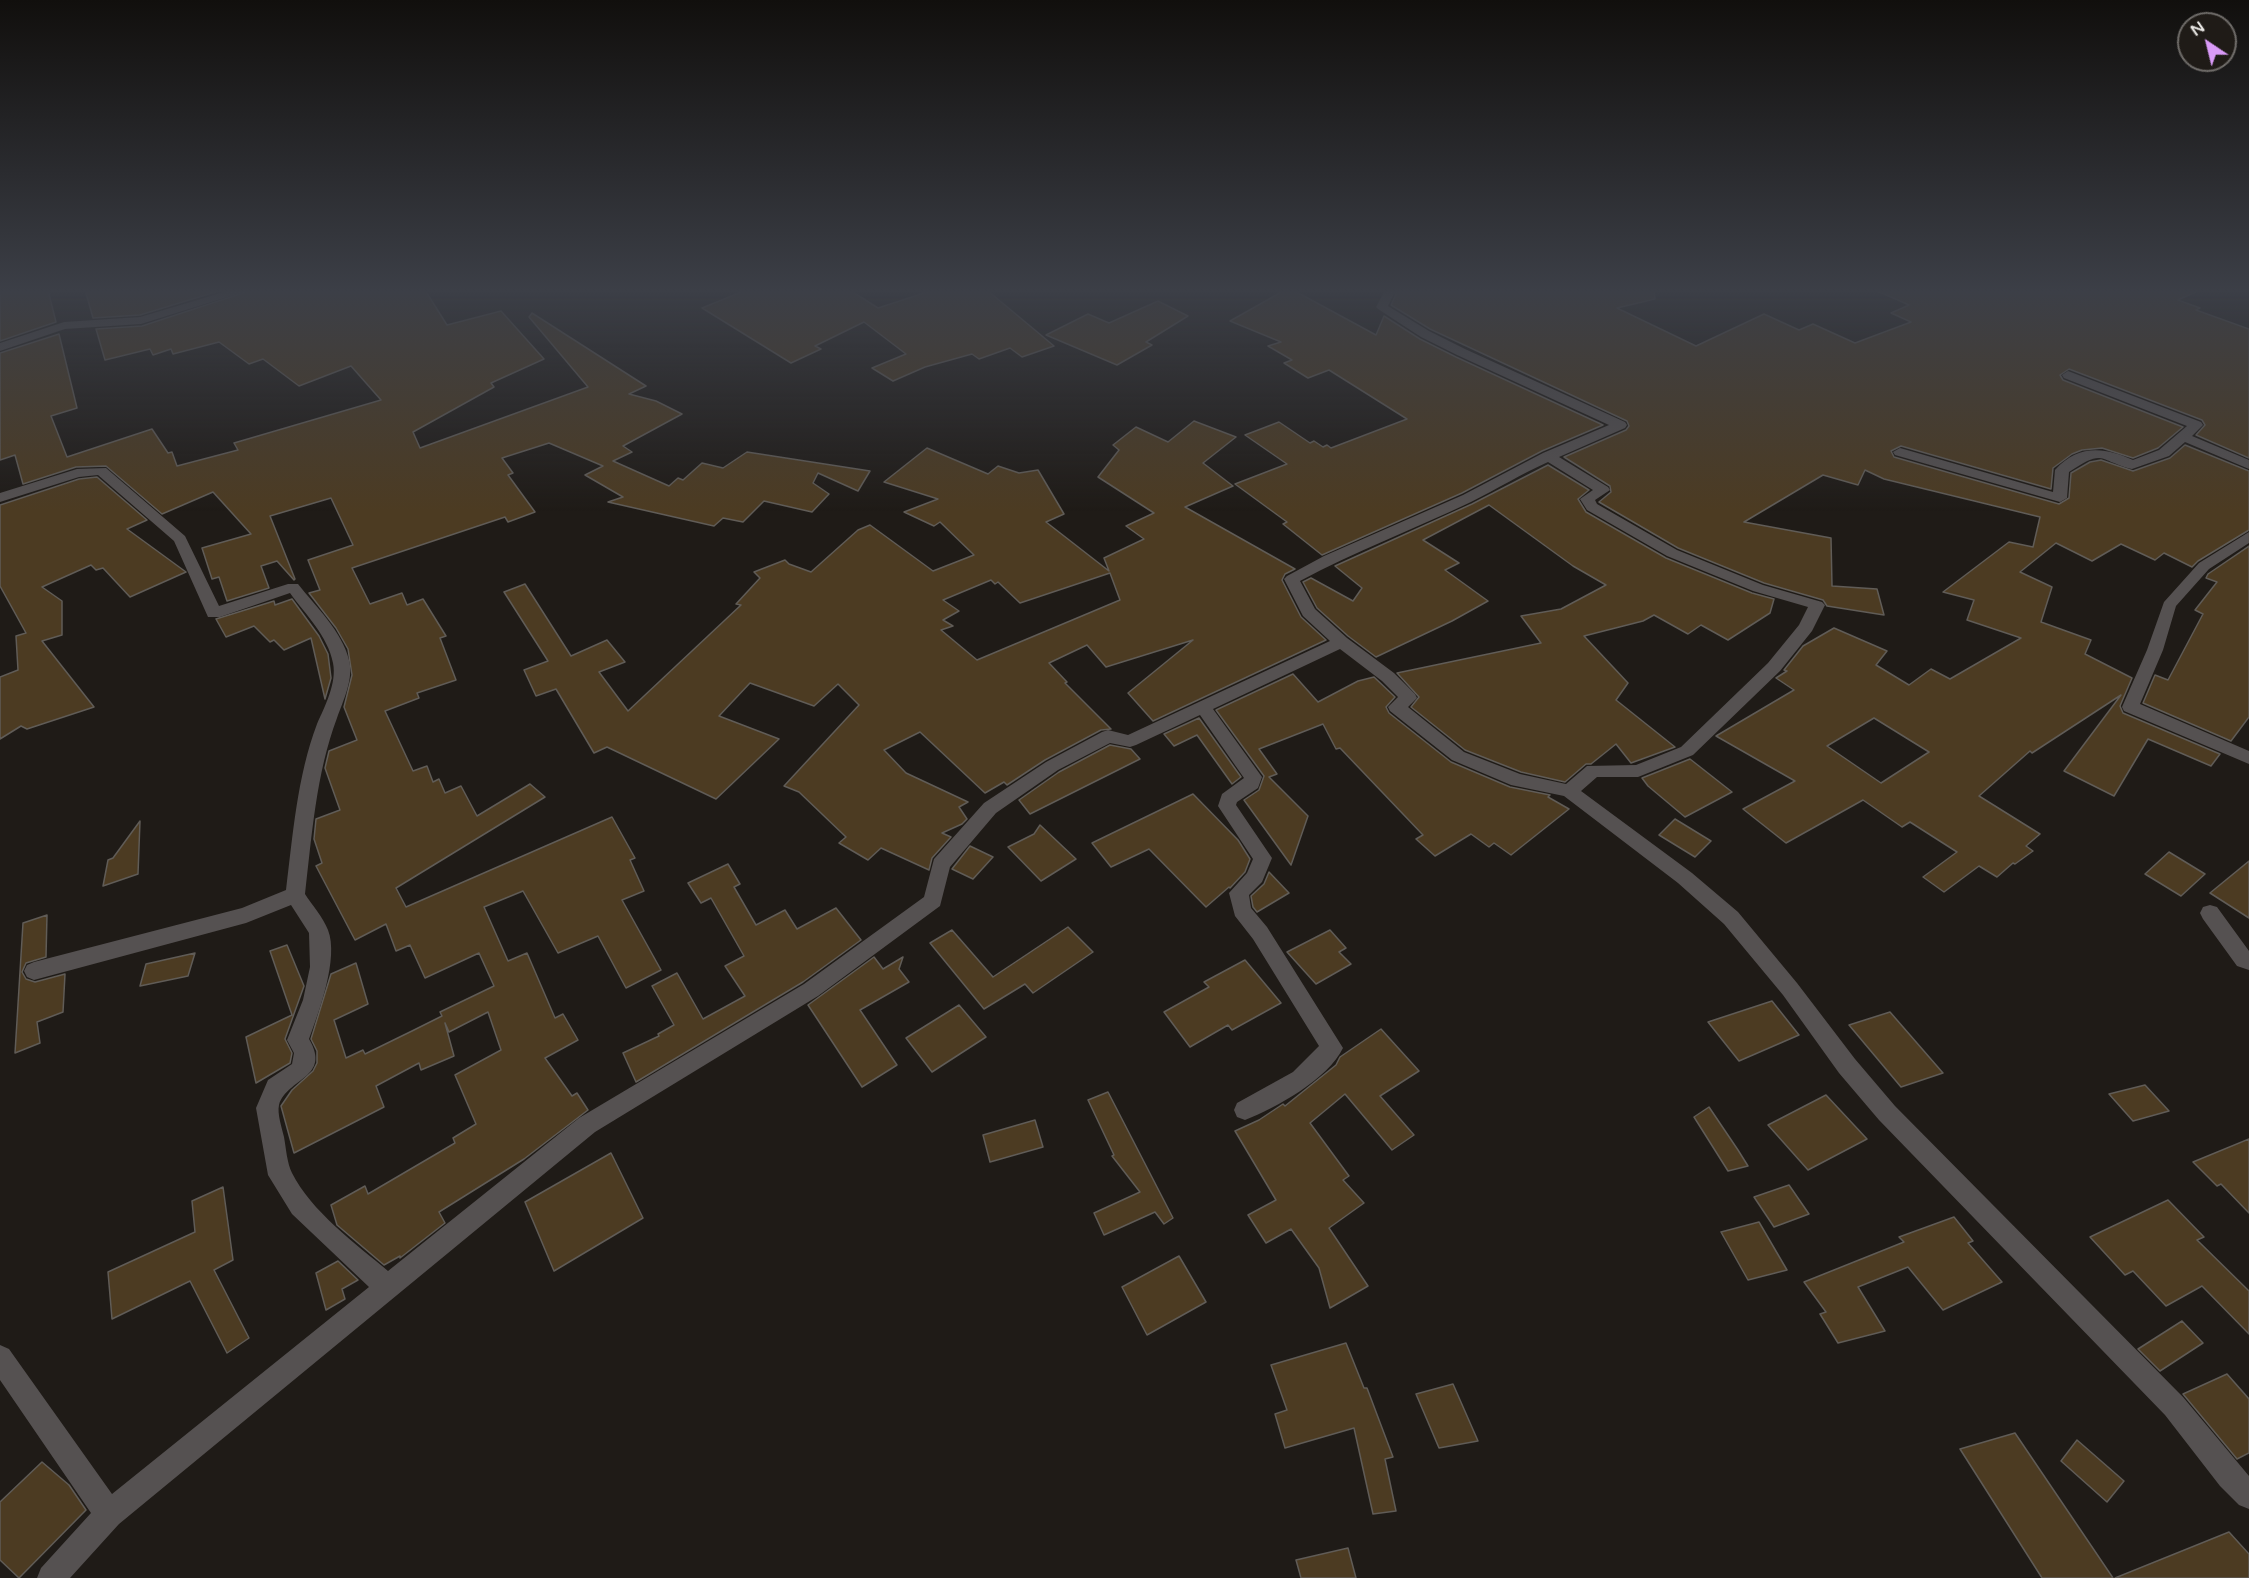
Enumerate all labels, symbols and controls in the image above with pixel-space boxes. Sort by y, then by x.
north arrow [2177,12,2237,72]
text: N [2187,17,2209,41]

